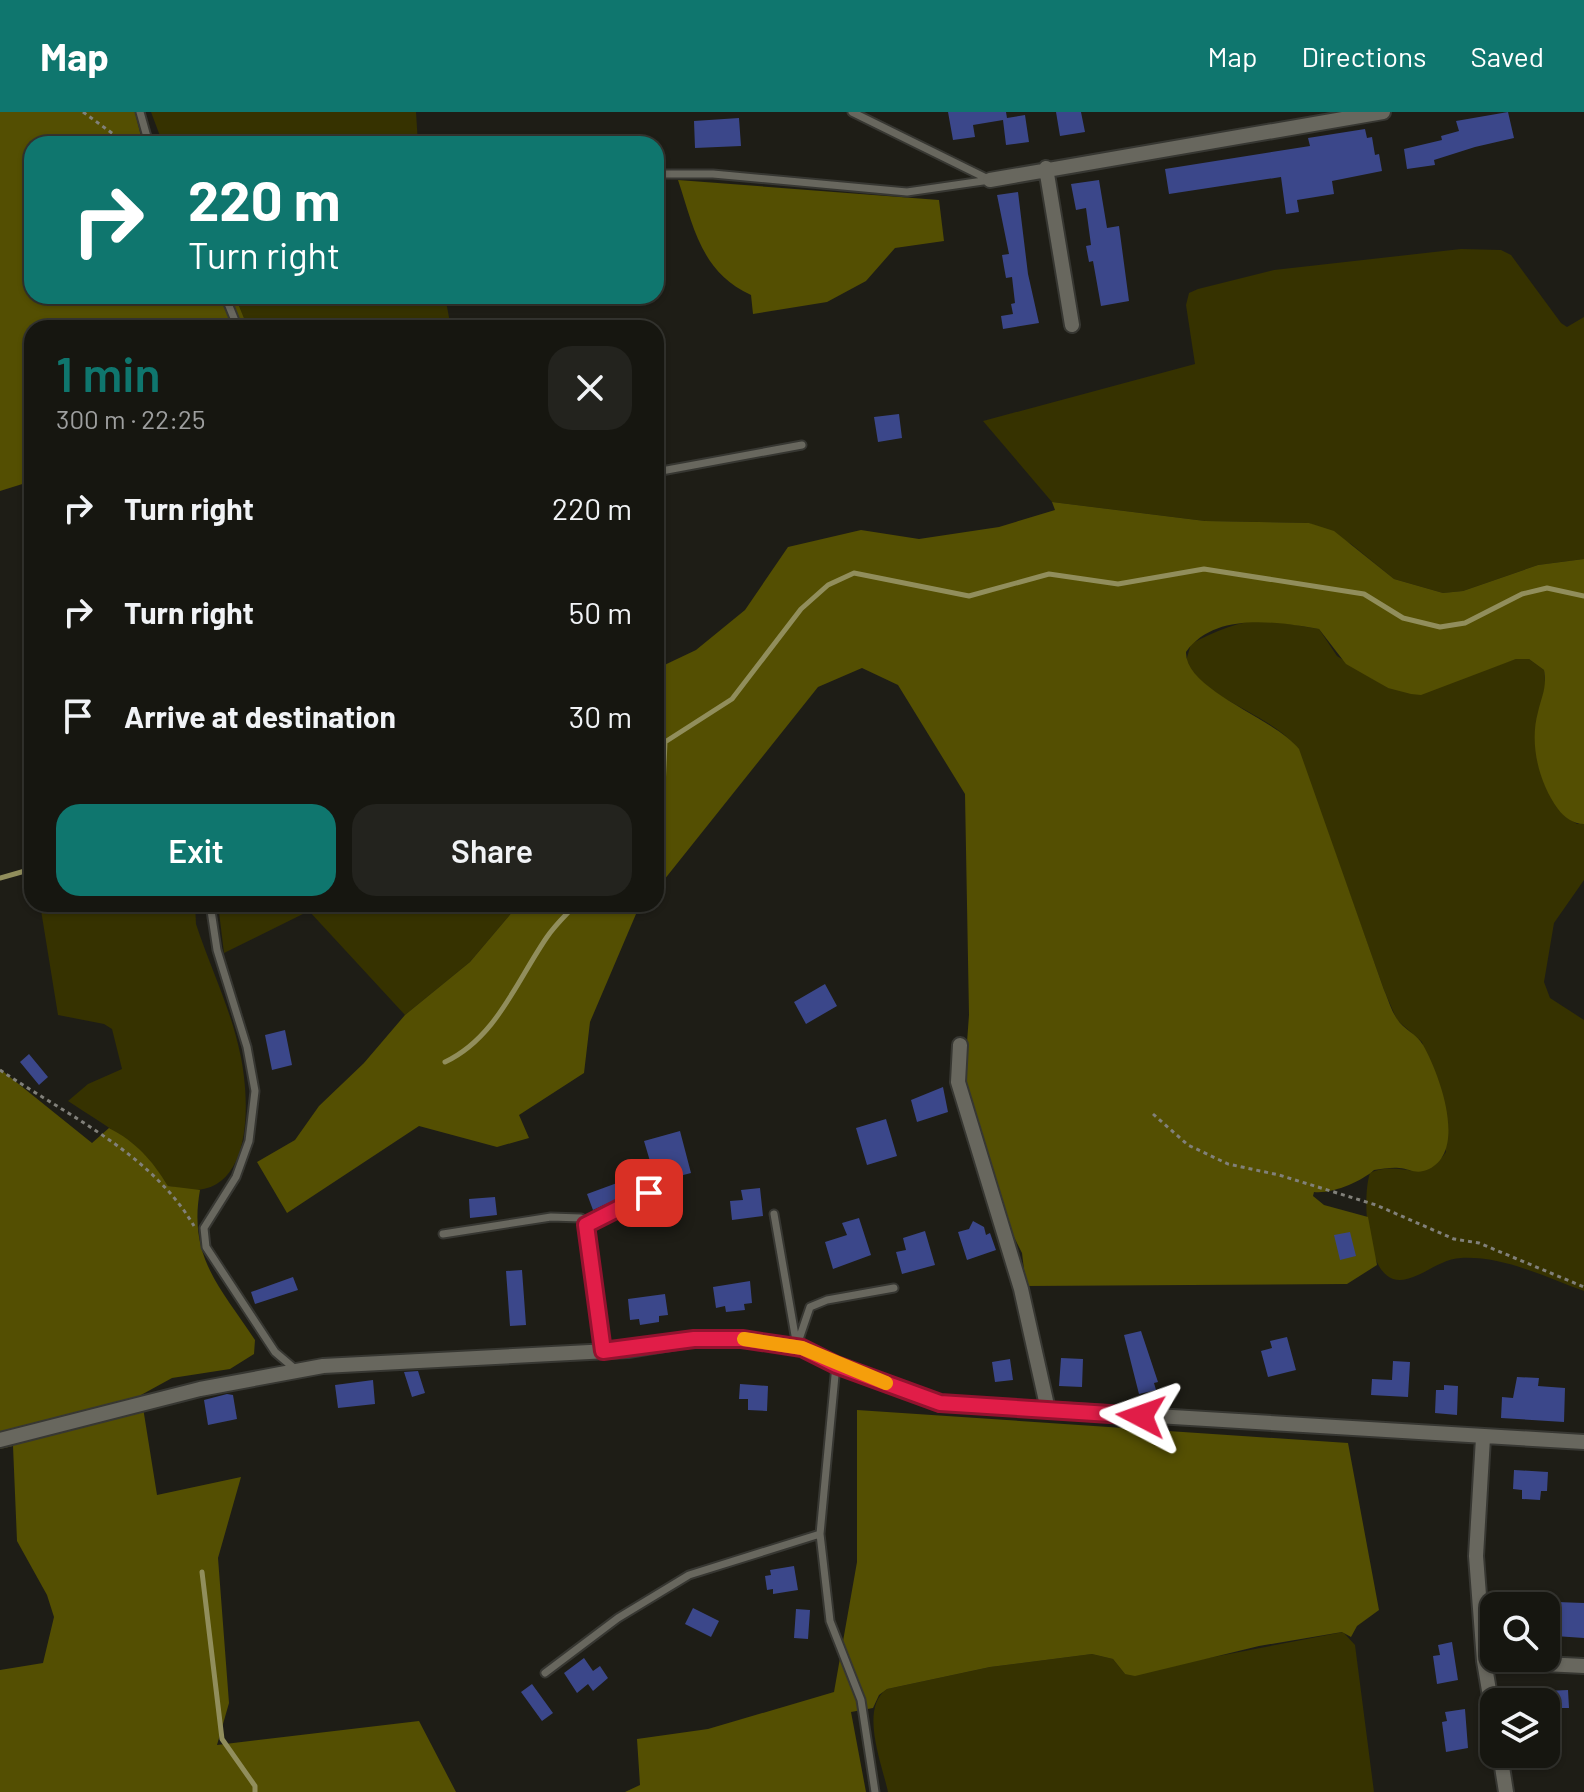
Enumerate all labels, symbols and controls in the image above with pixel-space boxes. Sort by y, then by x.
text: Map [40,33,109,79]
text: Map [1208,39,1257,73]
text: Directions [1301,39,1427,73]
text: Saved [1471,39,1544,73]
text: 220 m [188,165,341,232]
icon: right [56,168,160,272]
text: Turn right [188,233,340,276]
text: 1 min [56,344,161,402]
button: close [548,346,632,430]
text: 300 m · 22:25 [56,403,205,434]
icon: right [56,486,100,530]
text: Turn right [124,490,254,526]
text: 220 m [552,490,632,526]
icon: right [56,590,100,634]
text: Turn right [124,594,254,630]
text: 50 m [569,594,632,630]
icon: arrive [56,694,100,738]
text: Arrive at destination [124,698,396,734]
text: 30 m [569,698,632,734]
button: Exit [56,804,336,896]
button: Share [352,804,632,896]
pin [615,1159,683,1227]
icon: arrive [627,1171,671,1215]
position arrow [1099,1374,1183,1458]
map controls [1480,1592,1560,1768]
button: search [1480,1592,1560,1672]
button: layers [1480,1688,1560,1768]

